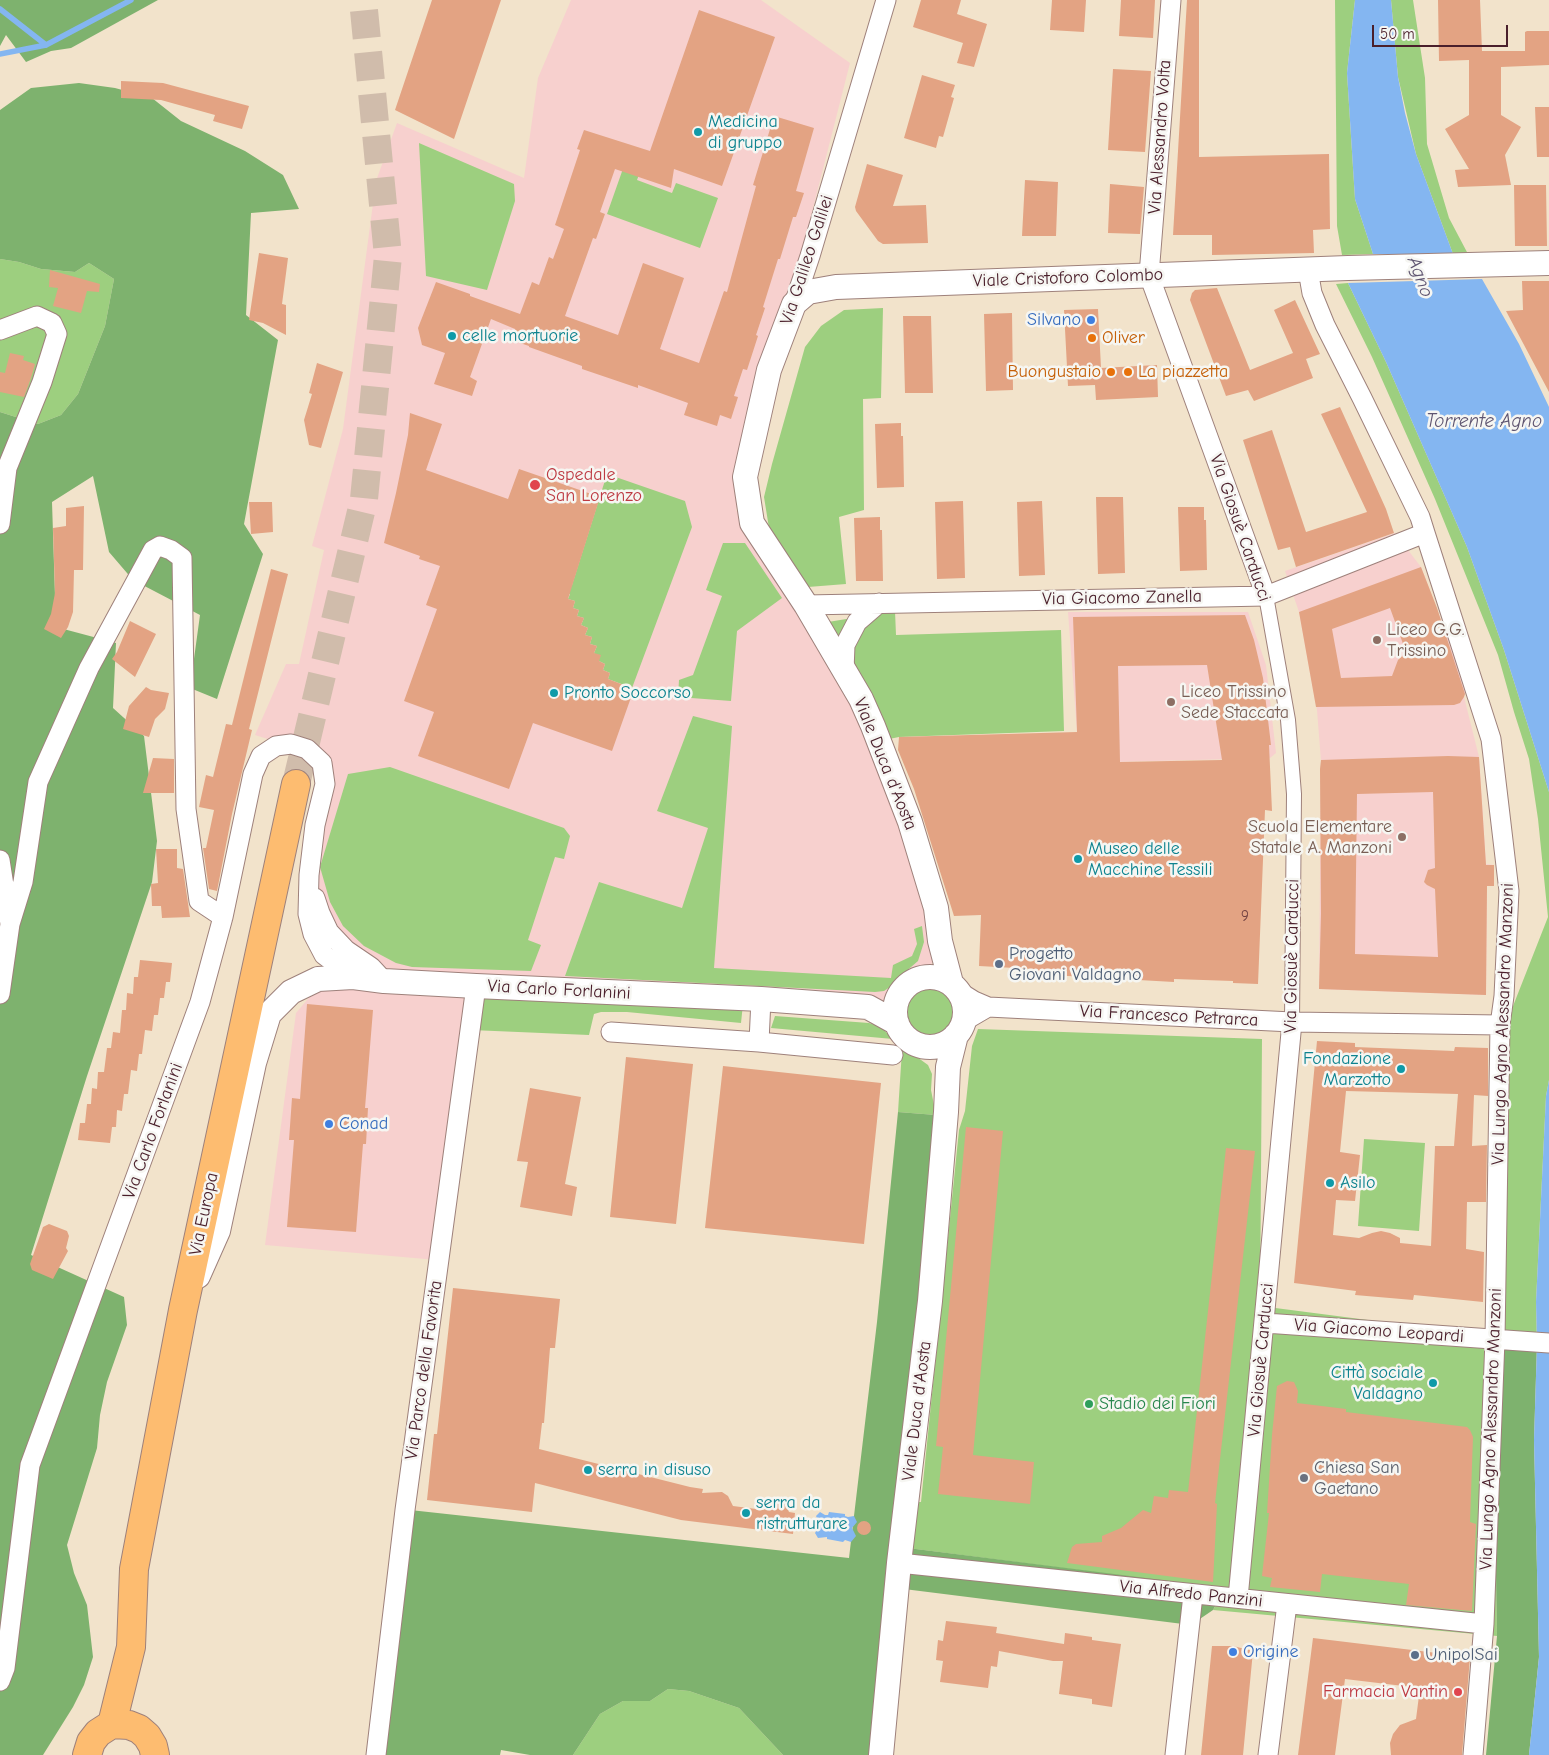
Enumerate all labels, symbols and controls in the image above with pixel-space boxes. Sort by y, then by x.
scale bar [1374,15,1510,47]
text: 50 m [1380,25,1415,43]
street label: Via Alessandro Volta [1144,59,1176,215]
place label: Medicina di gruppo [708,111,782,154]
marker: Medicina di gruppo [692,126,704,138]
street label: Via Galileo Galilei [776,192,838,328]
water label: Agno [1402,253,1438,301]
street label: Viale Cristoforo Colombo [972,264,1164,292]
place label: Silvano [1027,309,1081,331]
marker: Silvano [1085,314,1097,326]
place label: celle mortuorie [462,325,578,347]
place label: Oliver [1102,327,1145,349]
marker: celle mortuorie [446,330,458,342]
marker: Oliver [1086,332,1098,344]
place label: Buongustaio [1007,361,1101,383]
place label: La piazzetta [1138,361,1228,383]
marker: Buongustaio [1105,366,1117,378]
marker: La piazzetta [1122,366,1134,378]
water label: Torrente Agno [1426,411,1542,433]
street label: Via Giosuè Carducci [1205,452,1275,604]
place label: Ospedale San Lorenzo [546,464,642,506]
marker: Ospedale San Lorenzo [528,478,542,492]
street label: Via Giacomo Zanella [1042,586,1202,610]
place label: Liceo G.G. Trissino [1387,619,1465,662]
marker: Liceo G.G. Trissino [1371,634,1383,646]
place label: Liceo Trissino Sede Staccata [1181,681,1289,724]
place label: Pronto Soccorso [564,682,691,704]
marker: Pronto Soccorso [548,687,560,699]
street label: Viale Duca d'Aosta [849,695,921,833]
marker: Liceo Trissino Sede Staccata [1165,696,1177,708]
place label: Scuola Elementare Statale A. Manzoni [1248,816,1392,859]
marker: Scuola Elementare Statale A. Manzoni [1396,831,1408,843]
place label: Museo delle Macchine Tessili [1088,838,1213,881]
marker: Museo delle Macchine Tessili [1072,853,1084,865]
street label: Via Giosuè Carducci [1280,879,1304,1033]
street label: Via Lungo Agno Alessandro Manzoni [1487,883,1519,1165]
house number: 9 [1241,908,1249,926]
place label: Progetto Giovani Valdagno [1009,943,1141,986]
marker: Progetto Giovani Valdagno [993,958,1005,970]
street label: Via Carlo Forlanini [487,975,631,1005]
street label: Via Francesco Petrarca [1079,1001,1259,1031]
place label: Fondazione Marzotto [1303,1048,1391,1090]
street label: Via Carlo Forlanini [118,1060,188,1202]
marker: Fondazione Marzotto [1395,1063,1407,1075]
place label: Conad [339,1113,388,1135]
marker: Conad [323,1118,335,1130]
street label: Via Europa [185,1171,223,1257]
place label: Asilo [1340,1172,1375,1194]
marker: Asilo [1324,1177,1336,1189]
street label: Via Parco della Favorita [401,1279,447,1461]
street label: Via Giosuè Carducci [1244,1282,1278,1438]
street label: Via Lungo Agno Alessandro Manzoni [1475,1288,1507,1570]
street label: Via Giacomo Leopardi [1293,1314,1465,1348]
street label: Viale Duca d'Aosta [898,1340,936,1482]
place label: Città sociale Valdagno [1331,1362,1423,1405]
marker: Città sociale Valdagno [1427,1377,1439,1389]
place label: Stadio dei Fiori [1099,1393,1216,1415]
marker: Stadio dei Fiori [1083,1398,1095,1410]
place label: Chiesa San Gaetano [1314,1457,1400,1500]
place label: serra in disuso [598,1459,711,1481]
marker: serra in disuso [582,1464,594,1476]
marker: Chiesa San Gaetano [1298,1472,1310,1484]
place label: serra da ristrutturare [756,1492,848,1535]
marker: serra da ristrutturare [740,1507,752,1519]
street label: Via Alfredo Panzini [1118,1576,1264,1612]
place label: Origine [1243,1641,1298,1663]
place label: UnipolSai [1425,1644,1498,1666]
marker: Origine [1227,1646,1239,1658]
marker: UnipolSai [1409,1649,1421,1661]
place label: Farmacia Vantin [1323,1681,1448,1703]
marker: Farmacia Vantin [1452,1686,1464,1698]

